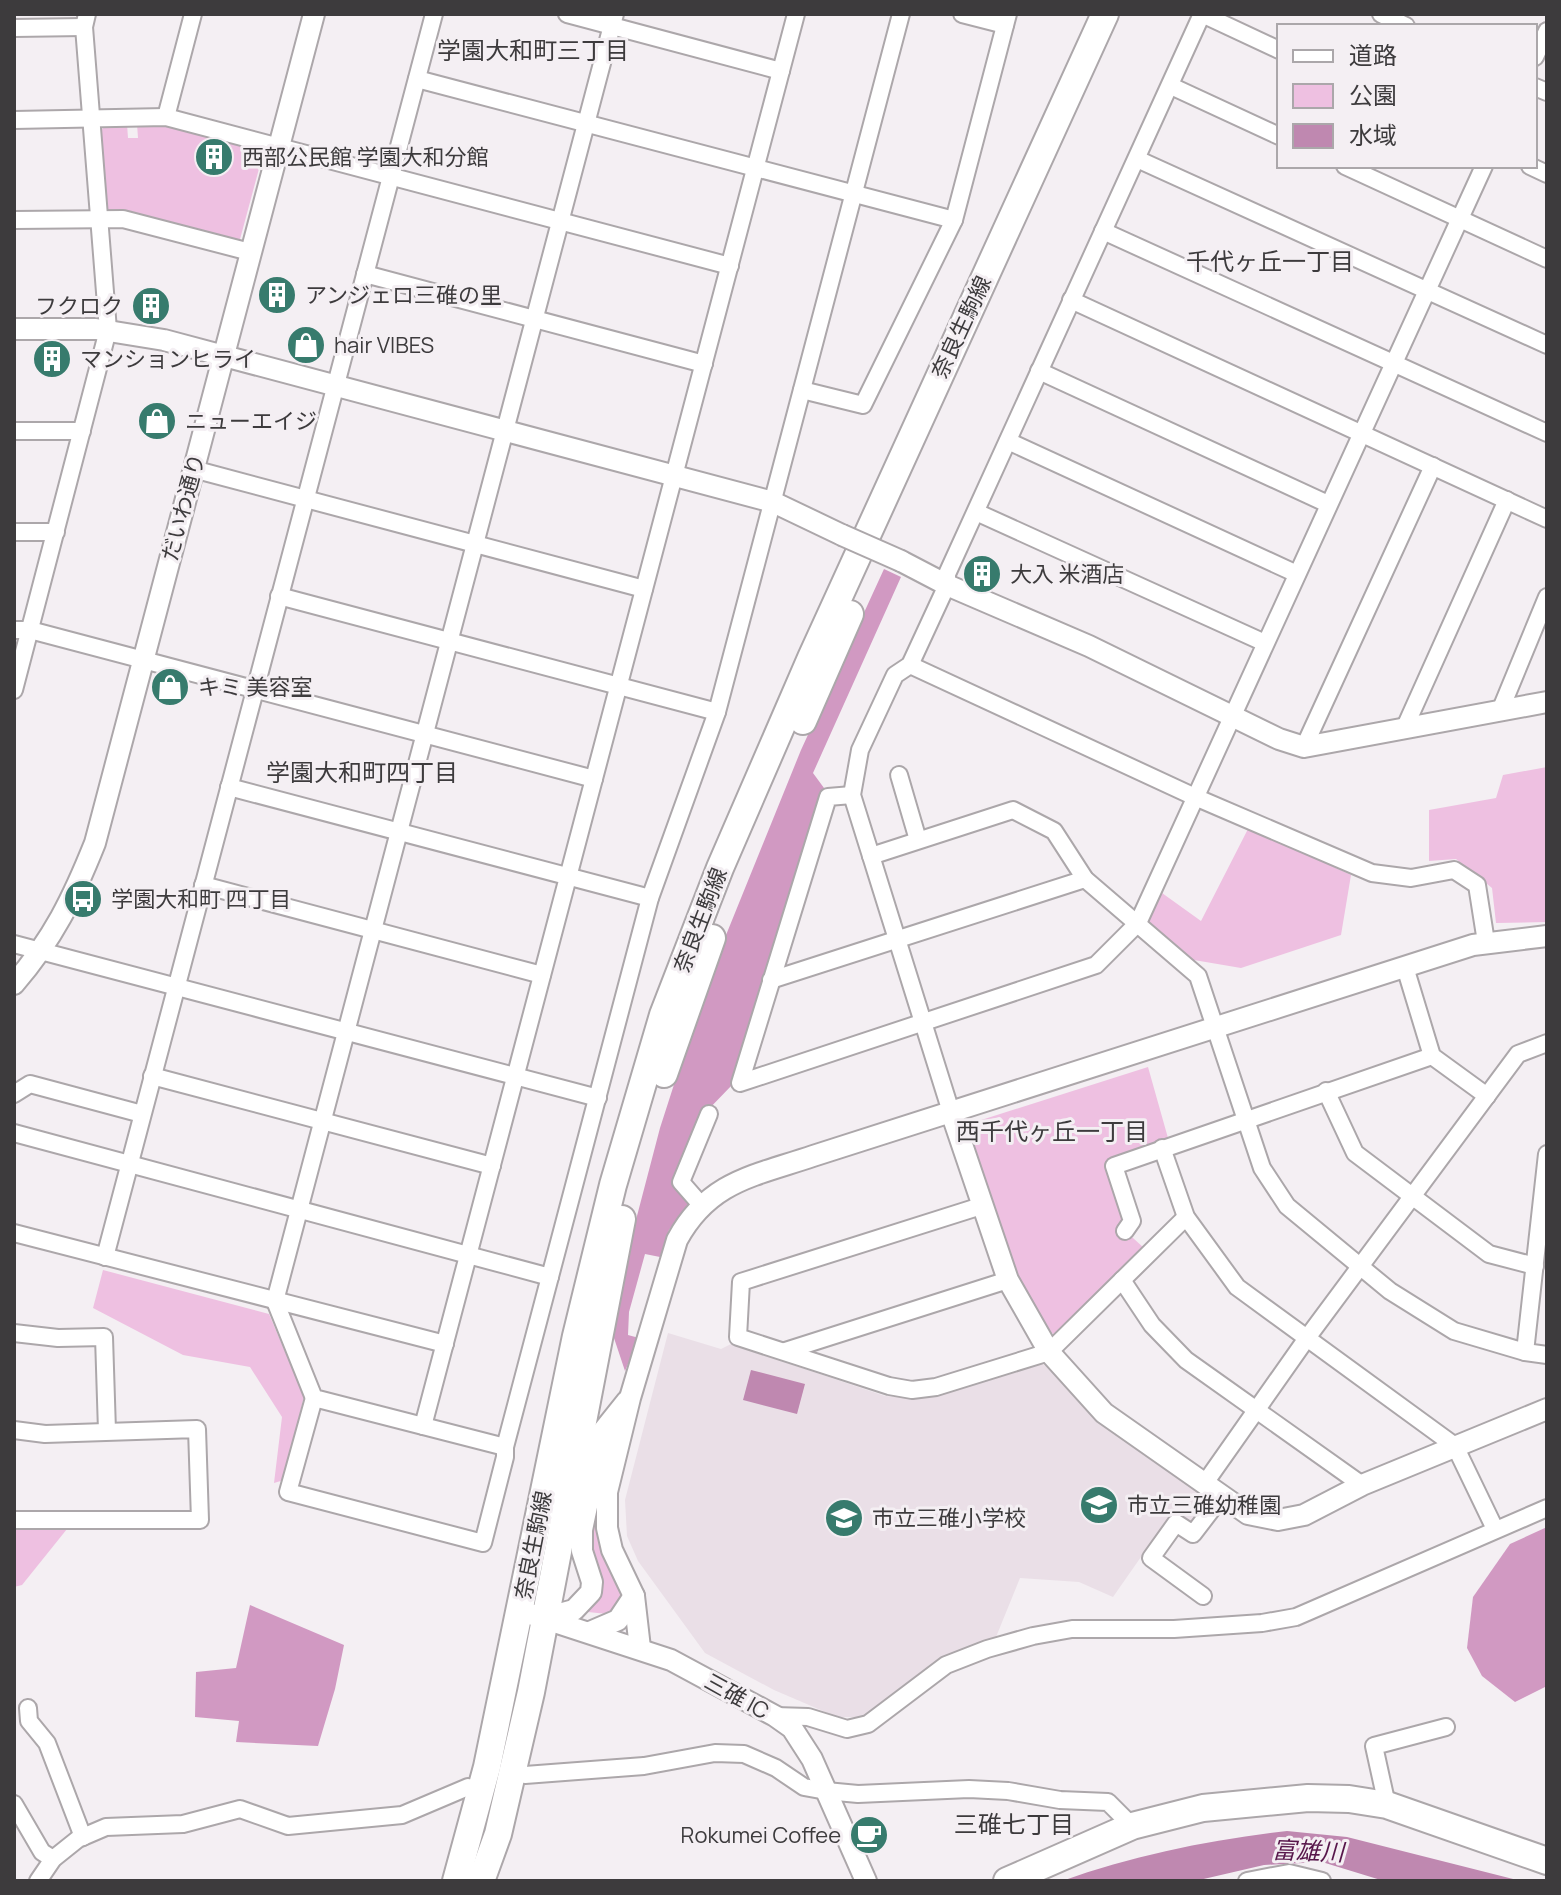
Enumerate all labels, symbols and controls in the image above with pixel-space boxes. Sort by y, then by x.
legend [1277,24,1537,168]
district label: 学園大和町三丁目 [437,33,629,66]
text: 道路 [1349,38,1397,71]
text: 公園 [1349,78,1397,111]
text: 水域 [1349,118,1397,151]
building icon: 西部公民館 学園大和分館 [193,136,235,178]
place label: 西部公民館 学園大和分館 [242,142,488,172]
district label: 千代ヶ丘一丁目 [1186,244,1354,277]
street label: 奈良生駒線 [924,271,998,383]
building icon: アンジェロ三碓の里 [256,274,298,316]
place label: アンジェロ三碓の里 [305,280,502,310]
building icon: フクロク [130,285,172,327]
place label: フクロク [35,291,123,321]
shop icon: hair VIBES [285,324,327,366]
place label: hair VIBES [334,330,434,360]
building icon: マンションヒライ [31,338,73,380]
place label: マンションヒライ [80,344,256,374]
shop icon: ニューエイジ [136,400,178,442]
place label: ニューエイジ [185,406,317,436]
street label: だいわ通り [154,450,212,564]
building icon: 大入 米酒店 [961,553,1003,595]
place label: 大入 米酒店 [1010,559,1124,589]
shop icon: キミ 美容室 [149,666,191,708]
place label: キミ 美容室 [198,672,312,702]
district label: 学園大和町四丁目 [266,755,458,788]
street label: 奈良生駒線 [666,863,734,977]
bus stop icon: 学園大和町 四丁目 [62,878,104,920]
place label: 学園大和町 四丁目 [111,884,291,914]
district label: 西千代ヶ丘一丁目 [956,1114,1148,1147]
school or university icon: 市立三碓幼稚園 [1078,1484,1120,1526]
street label: 奈良生駒線 [508,1488,558,1602]
place label: 市立三碓幼稚園 [1127,1490,1281,1520]
school or university icon: 市立三碓小学校 [823,1497,865,1539]
place label: 市立三碓小学校 [872,1503,1026,1533]
street label: 三碓 IC [699,1666,775,1726]
district label: 三碓七丁目 [954,1807,1074,1840]
cafe icon: Rokumei Coffee [848,1814,890,1856]
place label: Rokumei Coffee [681,1820,841,1850]
water label: 富雄川 [1271,1832,1348,1868]

